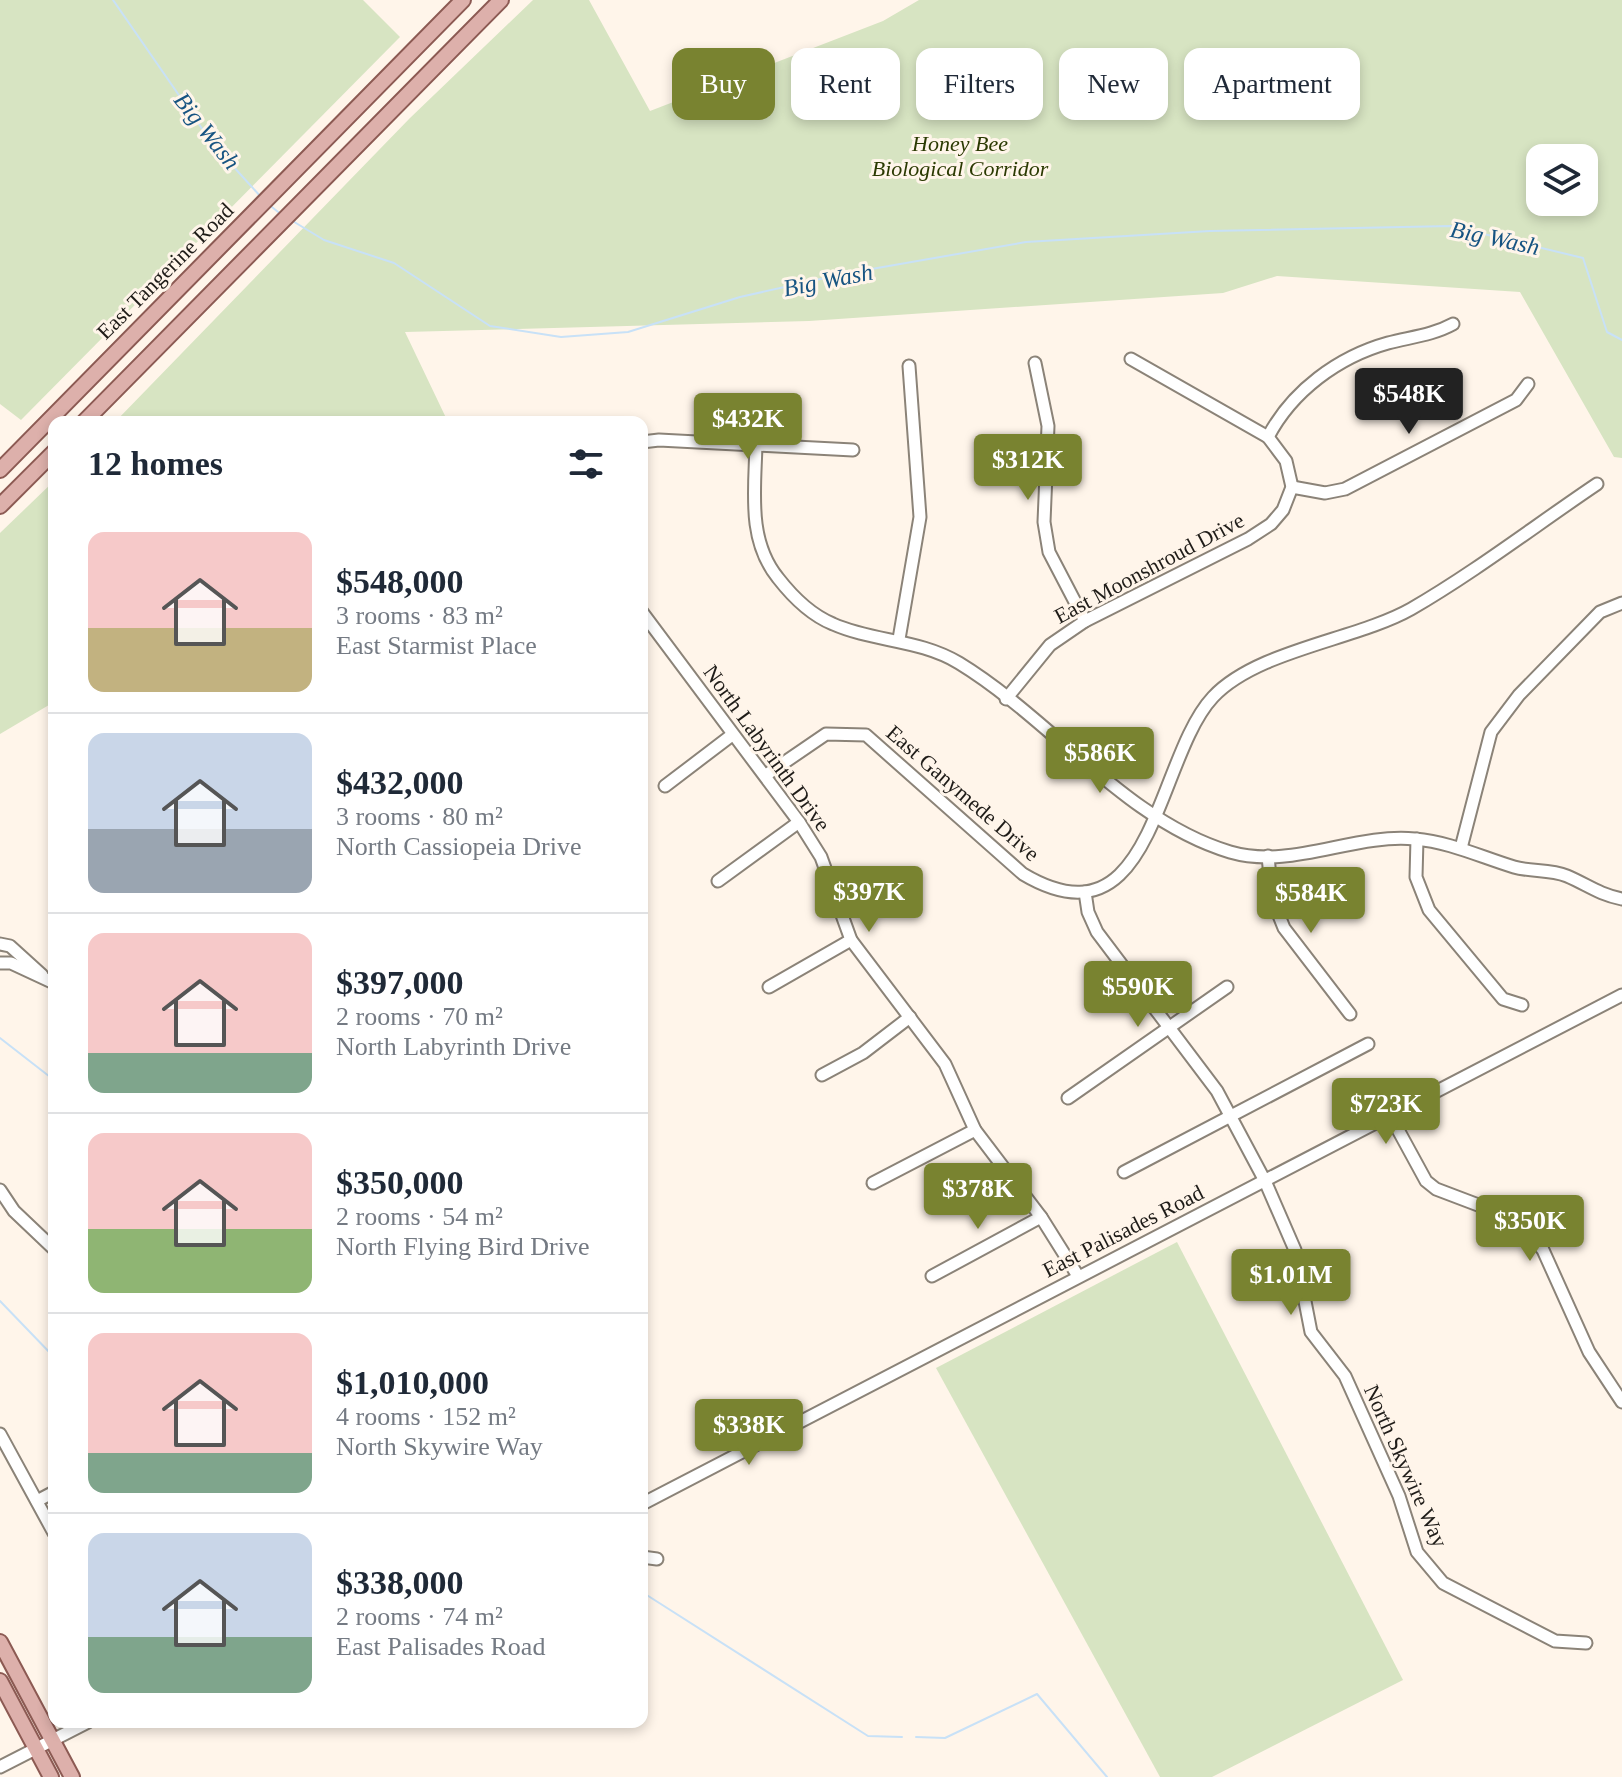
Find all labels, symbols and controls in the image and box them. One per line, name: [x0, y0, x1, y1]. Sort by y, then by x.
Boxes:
chip: Buy: [672, 48, 775, 120]
chip: Rent: [791, 48, 900, 120]
chip: Filters: [916, 48, 1043, 120]
chip: New: [1059, 48, 1168, 120]
chip: Apartment: [1184, 48, 1360, 120]
water label: Big Wash: [169, 87, 245, 175]
park label: Honey Bee Biological Corridor: [872, 131, 1049, 181]
map controls: [1526, 144, 1598, 216]
button: layers: [1526, 144, 1598, 216]
street label: East Tangerine Road: [92, 198, 238, 344]
water label: Big Wash: [1448, 216, 1542, 260]
water label: Big Wash: [781, 259, 875, 301]
pin: $548K: [1353, 368, 1465, 436]
text: $548K: [1373, 379, 1445, 408]
pin: $432K: [692, 393, 804, 461]
text: $432K: [712, 404, 784, 433]
pin: $312K: [972, 434, 1084, 502]
icon: filters: [564, 442, 608, 486]
text: 12 homes: [88, 445, 223, 482]
text: $312K: [992, 445, 1064, 474]
street label: East Moonshroud Drive: [1050, 507, 1248, 629]
text: $548,000: [336, 563, 464, 600]
icon: home: [152, 564, 248, 660]
text: 3 rooms · 83 m²: [336, 601, 503, 630]
text: East Starmist Place: [336, 631, 537, 660]
street label: North Labyrinth Drive: [698, 660, 836, 836]
street label: East Ganymede Drive: [881, 720, 1045, 866]
pin: $586K: [1044, 727, 1156, 795]
text: $586K: [1064, 738, 1136, 767]
text: $432,000: [336, 764, 464, 801]
icon: home: [152, 765, 248, 861]
text: 3 rooms · 80 m²: [336, 802, 503, 831]
text: North Cassiopeia Drive: [336, 832, 582, 861]
pin: $397K: [813, 866, 925, 934]
pin: $584K: [1255, 867, 1367, 935]
text: $397K: [833, 877, 905, 906]
text: $584K: [1275, 878, 1347, 907]
pin: $590K: [1082, 961, 1194, 1029]
text: $397,000: [336, 964, 464, 1001]
icon: home: [152, 965, 248, 1061]
text: $590K: [1102, 972, 1174, 1001]
text: 2 rooms · 70 m²: [336, 1002, 503, 1031]
text: North Labyrinth Drive: [336, 1032, 571, 1061]
pin: $723K: [1330, 1078, 1442, 1146]
text: $723K: [1350, 1089, 1422, 1118]
pin: $378K: [922, 1163, 1034, 1231]
text: $350,000: [336, 1164, 464, 1201]
icon: home: [152, 1165, 248, 1261]
text: $378K: [942, 1174, 1014, 1203]
street label: East Palisades Road: [1038, 1180, 1208, 1282]
pin: $350K: [1474, 1195, 1586, 1263]
text: 2 rooms · 54 m²: [336, 1202, 503, 1231]
text: $350K: [1494, 1206, 1566, 1235]
text: North Flying Bird Drive: [336, 1232, 590, 1261]
pin: $1.01M: [1226, 1249, 1356, 1317]
text: $1.01M: [1249, 1260, 1333, 1289]
text: $1,010,000: [336, 1364, 489, 1401]
icon: home: [152, 1365, 248, 1461]
street label: North Skywire Way: [1359, 1381, 1453, 1551]
pin: $338K: [693, 1399, 805, 1467]
text: 4 rooms · 152 m²: [336, 1402, 516, 1431]
text: $338K: [713, 1410, 785, 1439]
text: North Skywire Way: [336, 1432, 543, 1461]
text: $338,000: [336, 1564, 464, 1601]
icon: home: [152, 1565, 248, 1661]
text: 2 rooms · 74 m²: [336, 1602, 503, 1631]
text: East Palisades Road: [336, 1632, 545, 1661]

